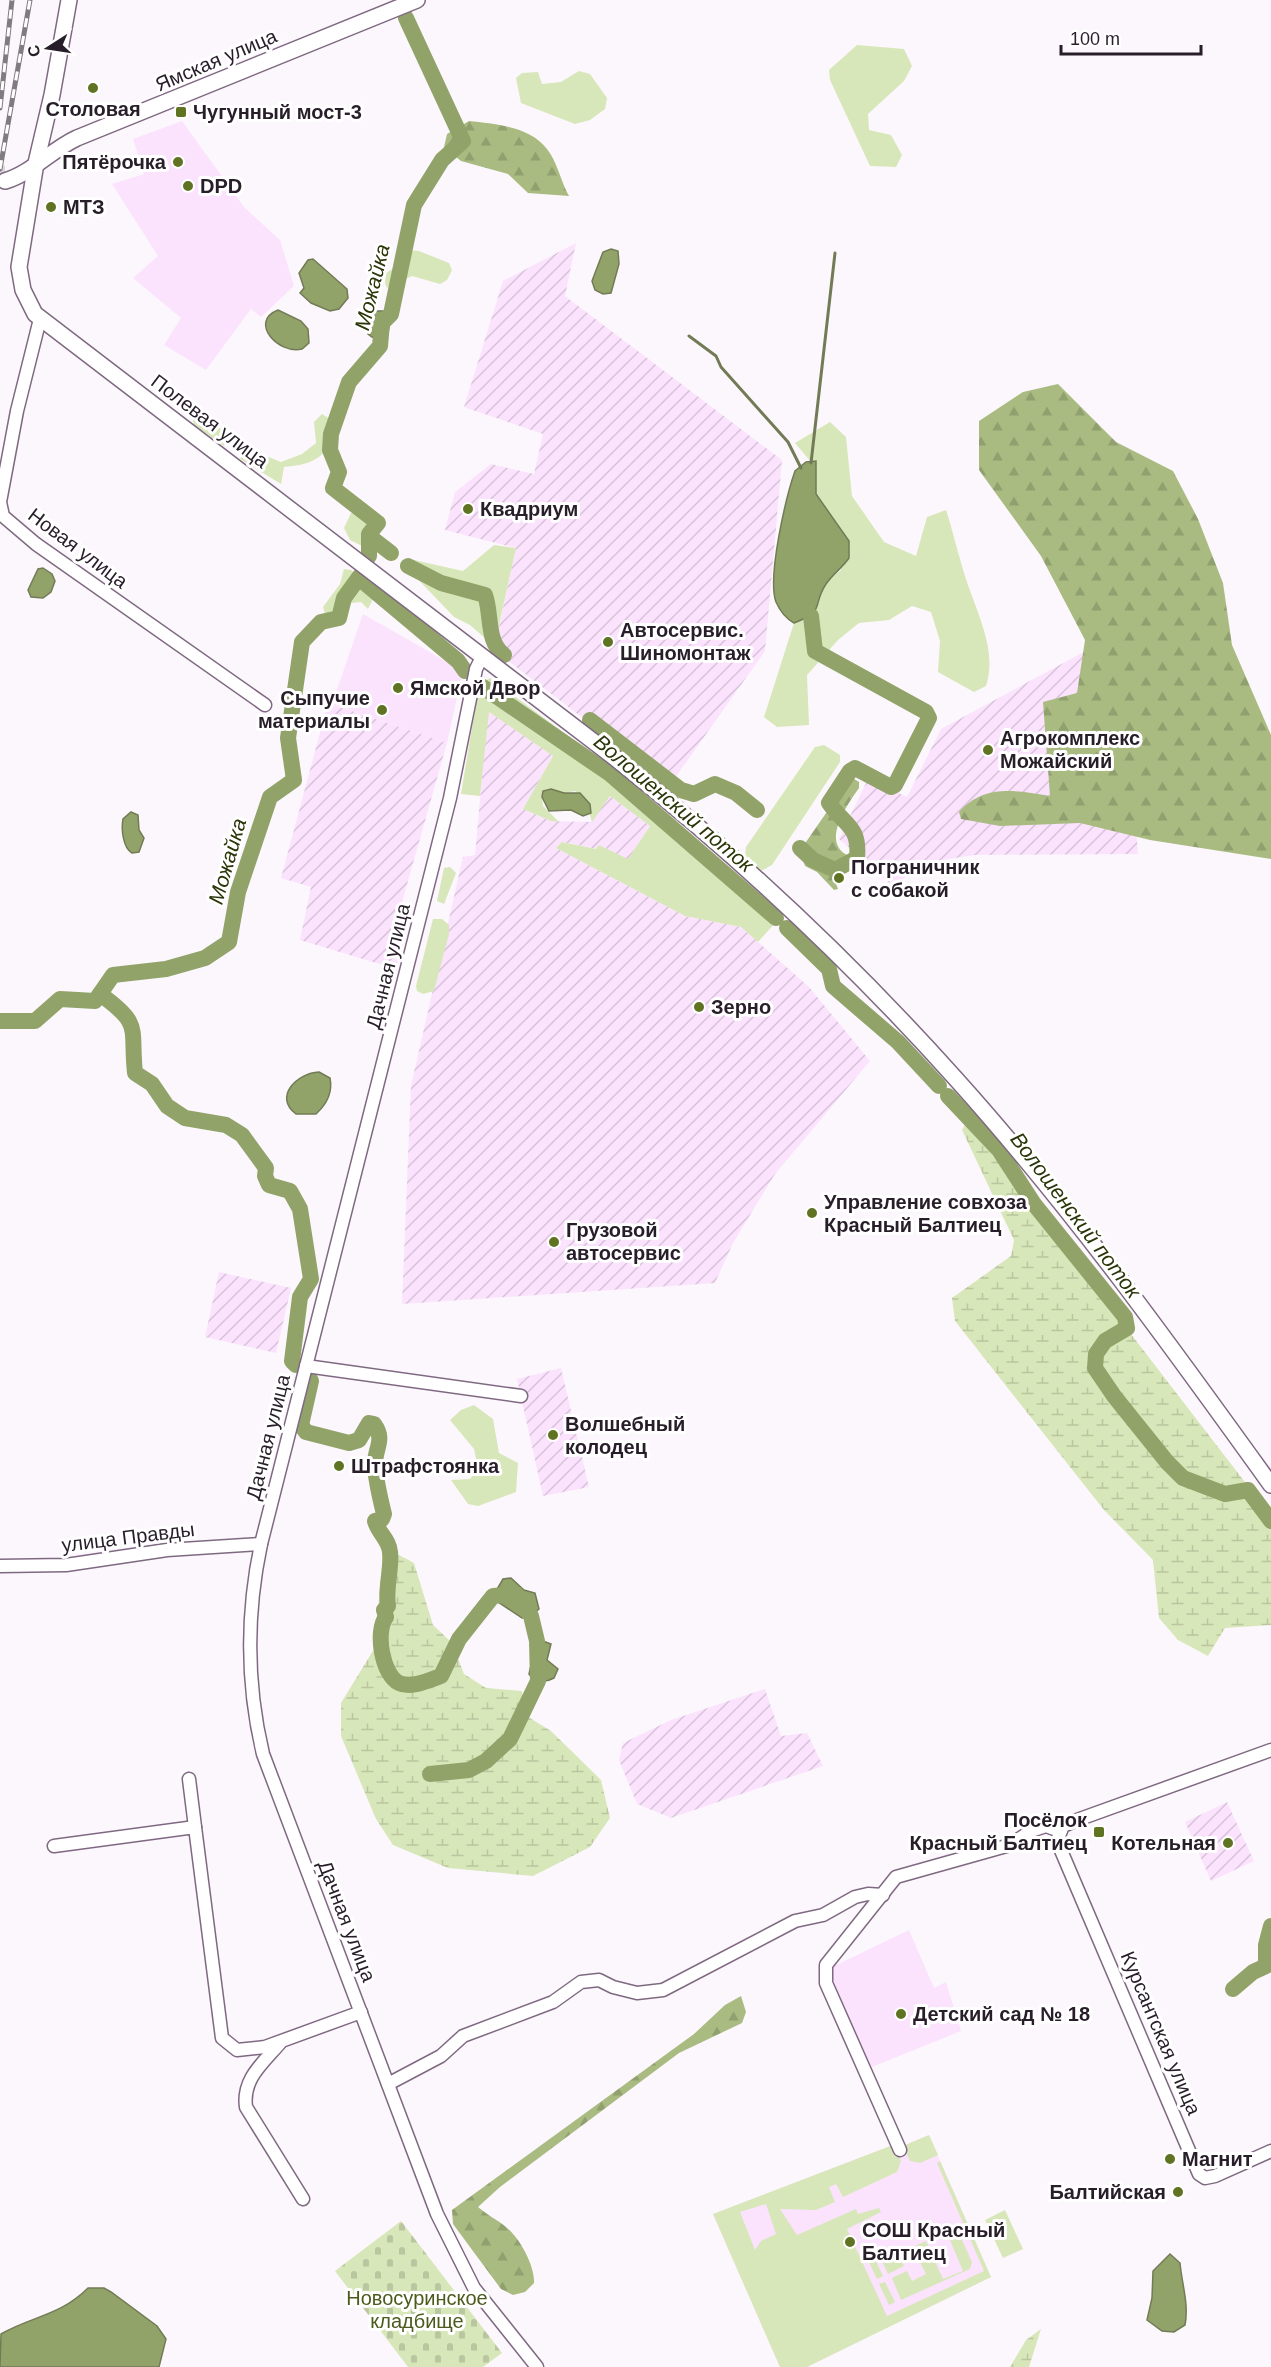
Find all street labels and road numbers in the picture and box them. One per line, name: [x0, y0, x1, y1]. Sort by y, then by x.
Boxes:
street label: Ямская улица: [152, 24, 281, 95]
street label: Полевая улица: [147, 370, 274, 473]
street label: Новая улица: [24, 504, 133, 593]
street label: Дачная улица: [362, 900, 414, 1031]
street label: Дачная улица: [242, 1371, 294, 1502]
street label: улица Правды: [60, 1518, 196, 1556]
street label: Дачная улица: [314, 1857, 381, 1986]
street label: Курсантская улица: [1117, 1948, 1206, 2119]

